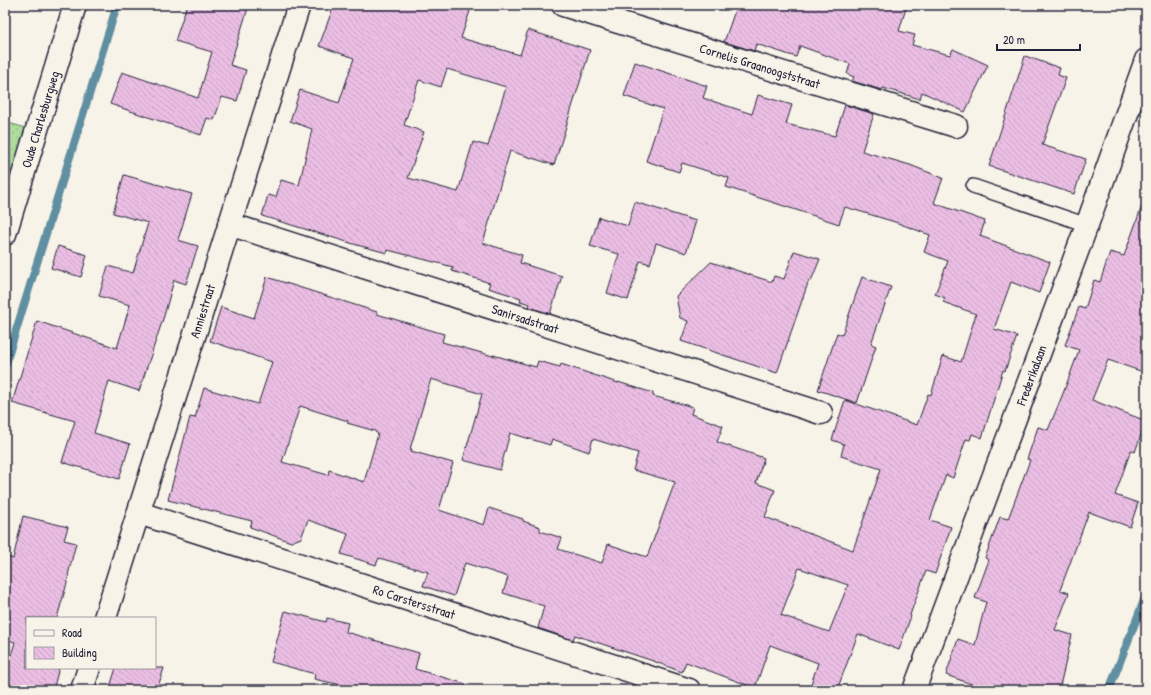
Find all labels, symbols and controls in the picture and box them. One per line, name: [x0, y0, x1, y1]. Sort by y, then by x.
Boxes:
scale bar: [997, 26, 1080, 52]
text: 20 m: [1003, 31, 1025, 48]
street label: Cornelis Graanoogststraat: [697, 39, 823, 93]
street label: Oude Charlesburgweg: [17, 68, 63, 170]
street label: Anniestraat: [185, 281, 219, 340]
street label: Sanirsadstraat: [490, 299, 562, 338]
street label: Frederikalaan: [1011, 342, 1051, 409]
street label: Ro Carstersstraat: [371, 580, 458, 623]
legend: [26, 617, 156, 669]
text: Road: [62, 624, 82, 641]
text: Building: [62, 644, 97, 661]

